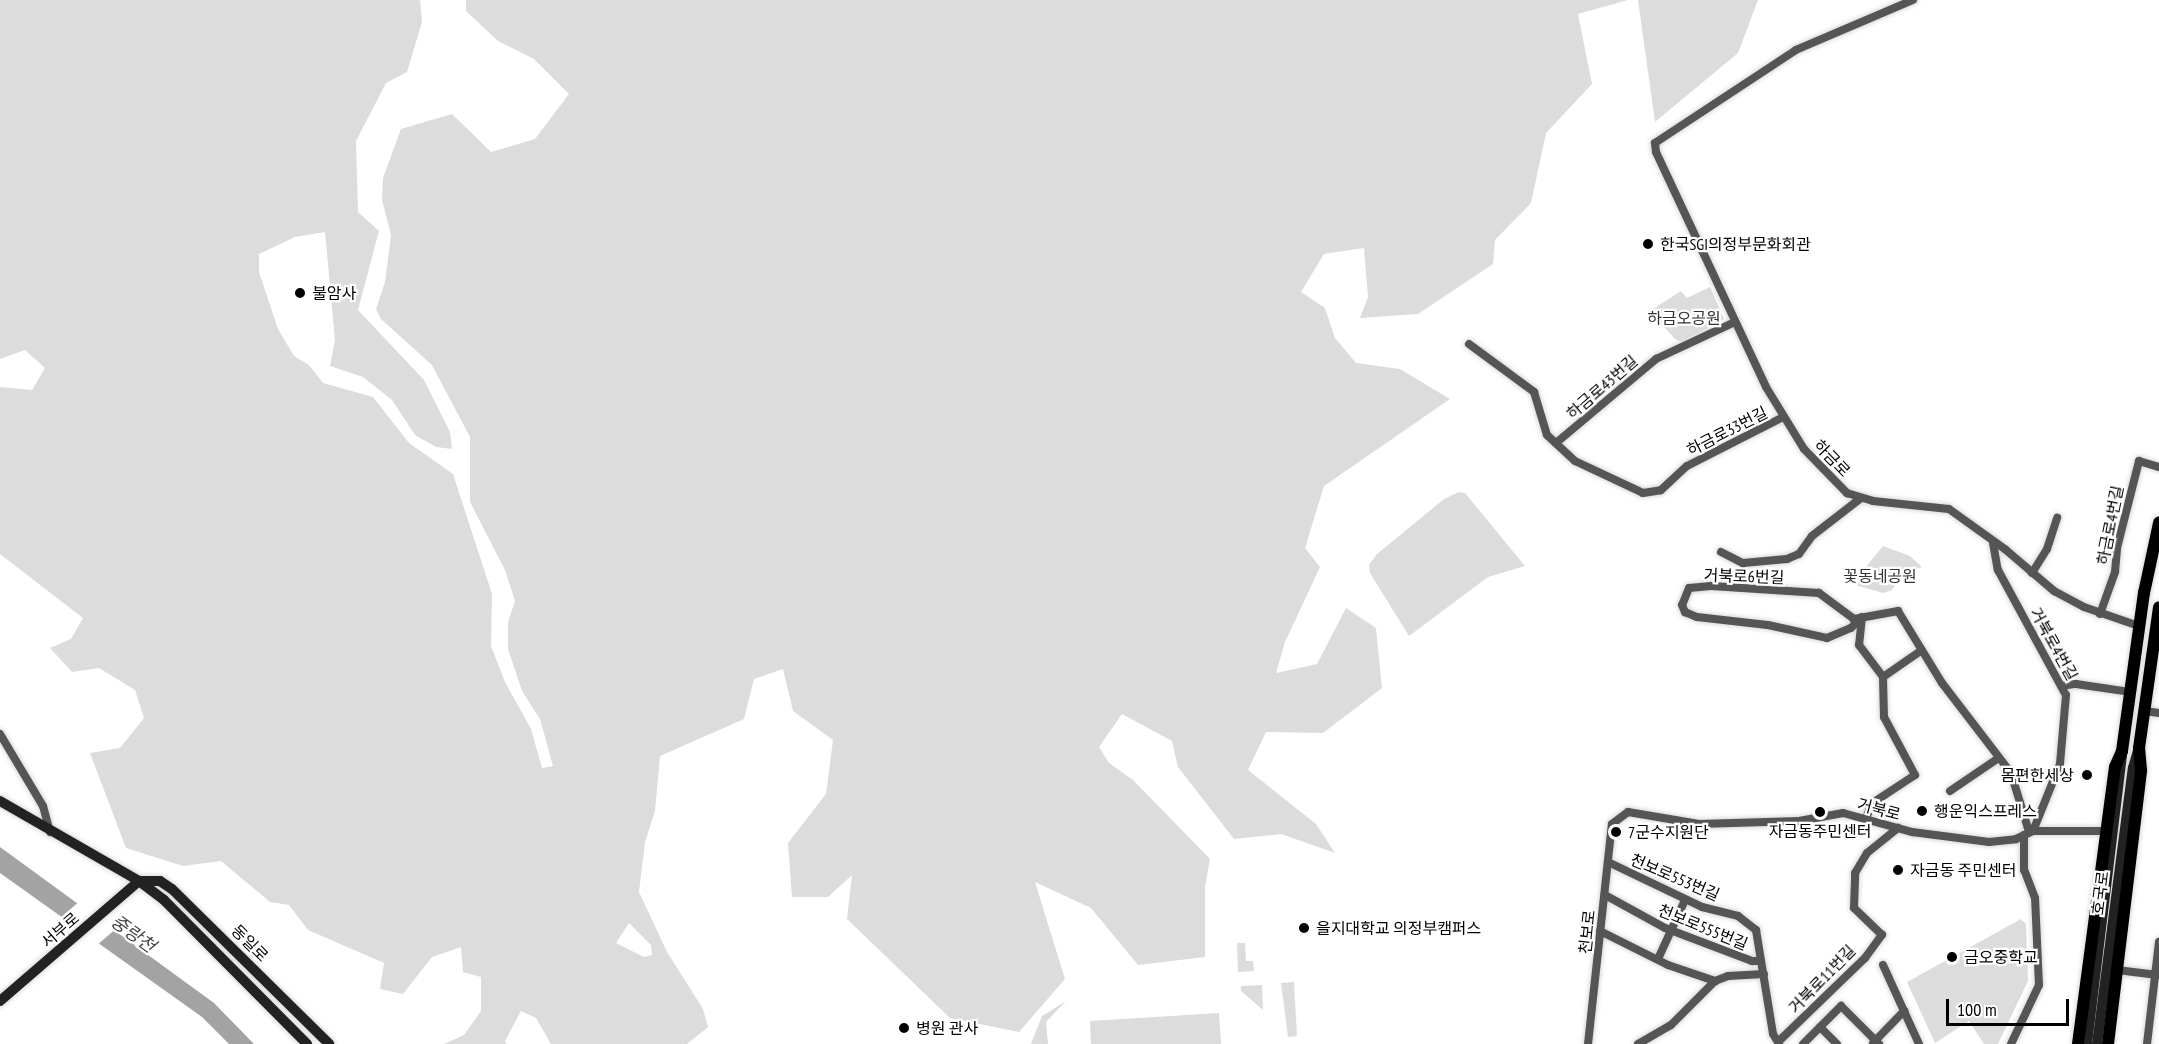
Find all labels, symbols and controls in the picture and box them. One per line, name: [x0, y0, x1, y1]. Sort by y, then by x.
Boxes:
place label: 한국SGI의정부문화회관: [1660, 234, 1811, 254]
marker: 한국SGI의정부문화회관: [1641, 237, 1655, 251]
place label: 불암사: [312, 283, 356, 303]
marker: 불암사: [293, 286, 307, 300]
park label: 하금오공원: [1647, 308, 1721, 328]
street label: 하금로43번길: [1562, 351, 1642, 423]
street label: 하금로33번길: [1683, 402, 1771, 460]
street label: 하금로: [1810, 435, 1854, 481]
street label: 하금로4번길: [2093, 484, 2127, 566]
street label: 거북로6번길: [1703, 565, 1785, 587]
park label: 꽃동네공원: [1843, 566, 1917, 586]
street label: 거북로4번길: [2026, 604, 2082, 684]
place label: 몸편한세상: [2000, 765, 2074, 785]
marker: 몸편한세상: [2078, 766, 2096, 784]
street label: 거북로: [1855, 794, 1903, 824]
place label: 행운익스프레스: [1934, 801, 2037, 821]
marker: 행운익스프레스: [1915, 804, 1929, 818]
marker: 자금동주민센터: [1813, 805, 1827, 819]
place label: 자금동주민센터: [1768, 821, 1872, 841]
place label: 7군수지원단: [1628, 822, 1709, 842]
marker: 7군수지원단: [1609, 825, 1623, 839]
street label: 천보로553번길: [1627, 850, 1723, 904]
place label: 자금동 주민센터: [1910, 860, 2016, 880]
marker: 자금동 주민센터: [1891, 863, 1905, 877]
street label: 호국로: [2088, 870, 2112, 916]
street label: 천보로555번길: [1655, 900, 1751, 954]
street label: 서부로: [37, 908, 83, 952]
street label: 천보로: [1575, 909, 1599, 955]
water label: 중랑천: [107, 911, 159, 957]
place label: 을지대학교 의정부캠퍼스: [1316, 918, 1481, 938]
street label: 동일로: [228, 921, 272, 965]
marker: 을지대학교 의정부캠퍼스: [1297, 921, 1311, 935]
street label: 거북로11번길: [1785, 941, 1859, 1017]
place label: 금오중학교: [1964, 947, 2038, 967]
marker: 금오중학교: [1945, 950, 1959, 964]
scale bar: [1949, 987, 2072, 1025]
text: 100 m: [1957, 998, 1997, 1021]
place label: 병원 관사: [916, 1018, 978, 1038]
marker: 병원 관사: [897, 1021, 911, 1035]

